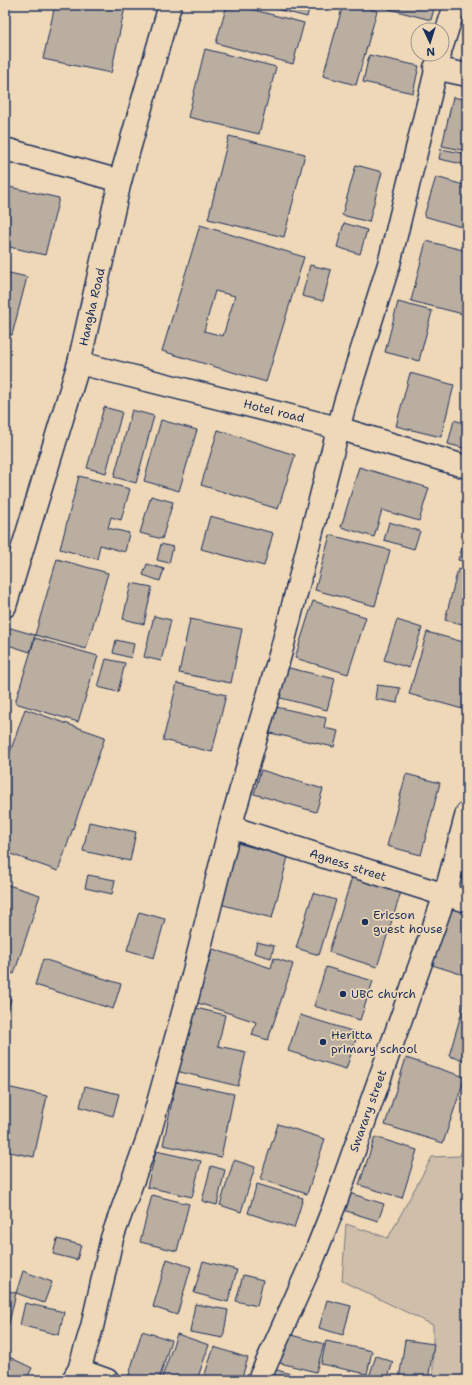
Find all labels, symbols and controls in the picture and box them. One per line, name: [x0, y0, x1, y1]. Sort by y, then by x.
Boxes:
north arrow: [410, 22, 450, 62]
text: N: [426, 44, 436, 59]
street label: Hangha Road: [75, 266, 109, 348]
street label: Hotel road: [242, 396, 307, 426]
street label: Agness street: [307, 845, 389, 885]
place label: Ericson guest house: [373, 907, 443, 937]
marker: Ericson guest house: [360, 917, 370, 927]
place label: UBC church: [351, 986, 416, 1002]
marker: UBC church: [338, 989, 348, 999]
place label: Heritta primary school: [331, 1027, 417, 1057]
marker: Heritta primary school: [318, 1037, 328, 1047]
street label: Swarary street: [346, 1068, 390, 1154]

